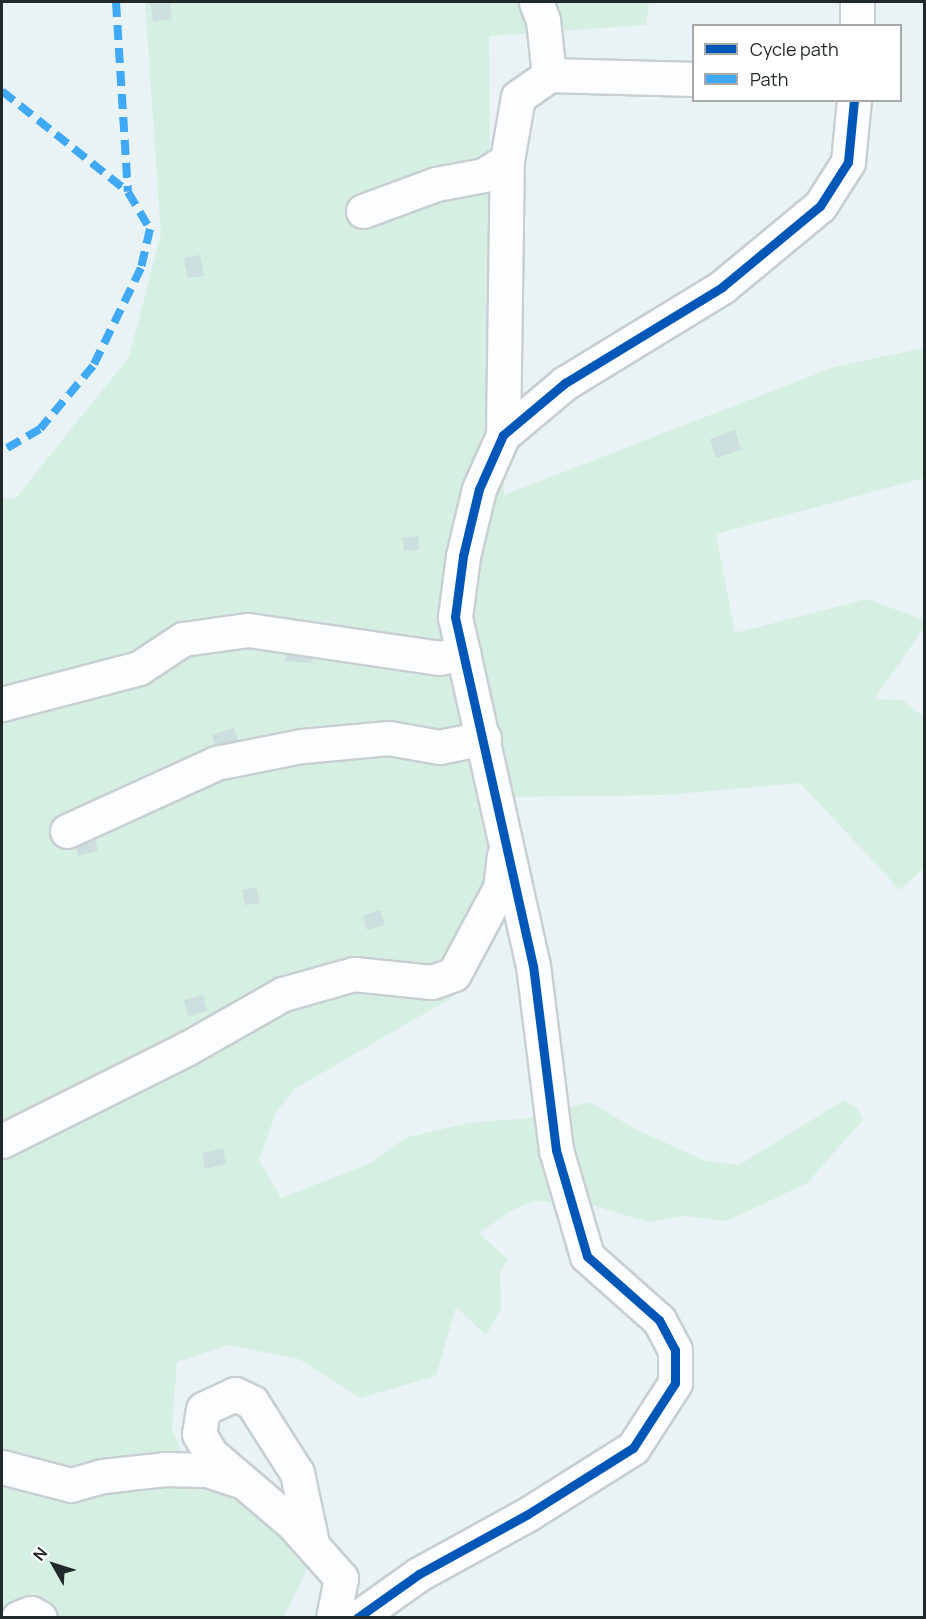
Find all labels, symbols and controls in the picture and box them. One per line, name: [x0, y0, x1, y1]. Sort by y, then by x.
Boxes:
legend: [692, 24, 902, 102]
text: Cycle path: [750, 37, 839, 61]
text: Path: [750, 67, 788, 91]
north arrow: [24, 1535, 84, 1595]
text: N: [28, 1542, 52, 1565]

